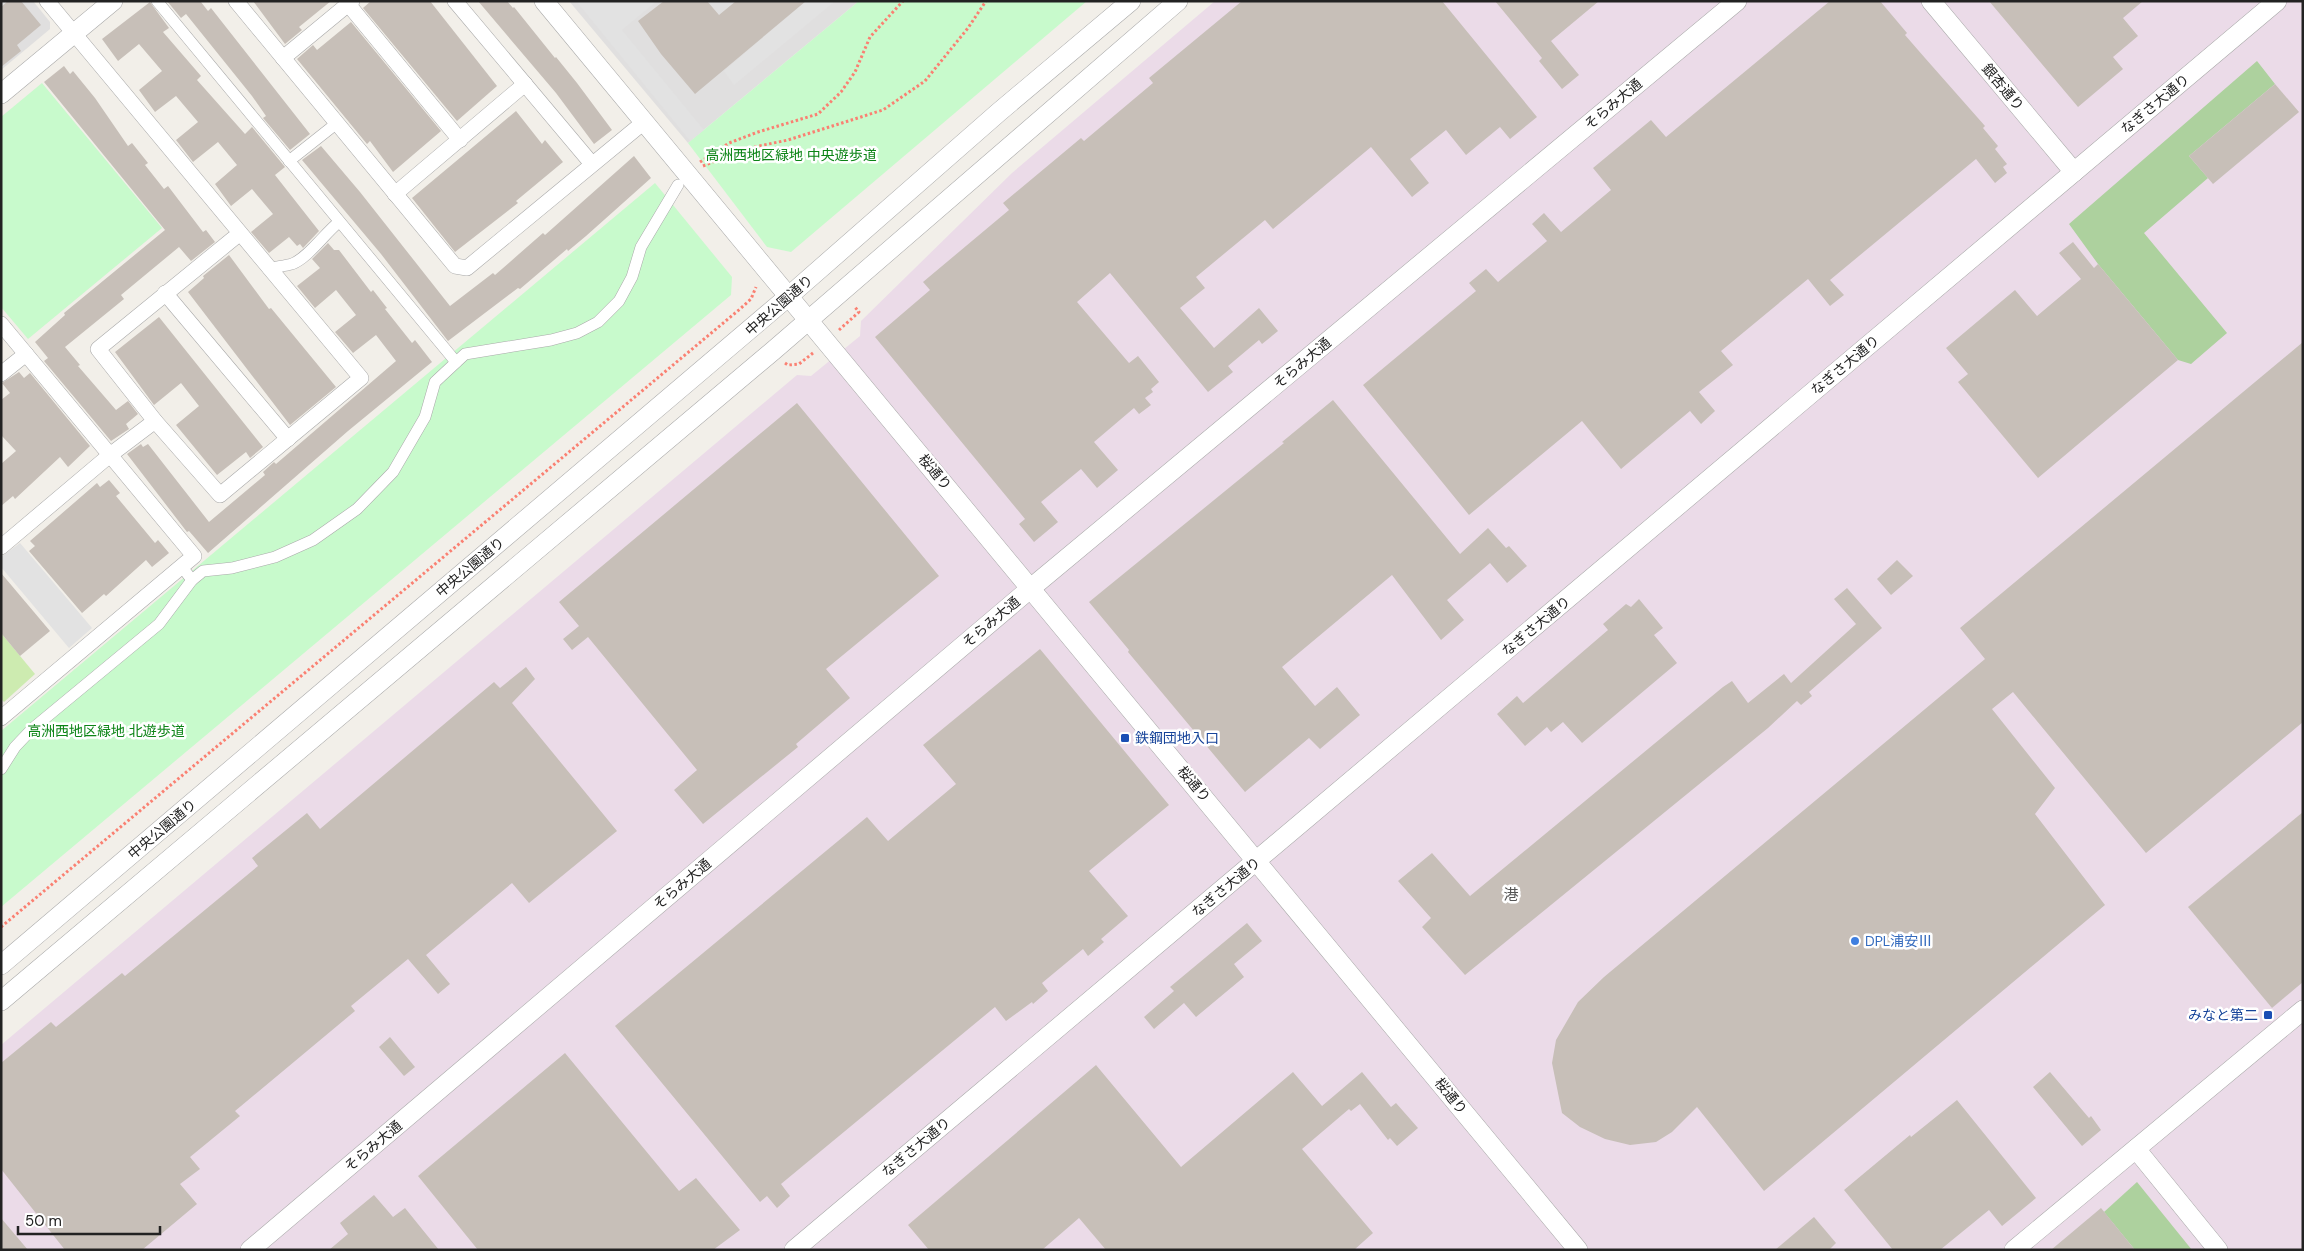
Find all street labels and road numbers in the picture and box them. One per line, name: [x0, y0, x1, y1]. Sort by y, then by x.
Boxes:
street label: 銀杏通り: [1978, 60, 2028, 114]
street label: なぎさ大通り: [2117, 70, 2193, 138]
street label: そらみ大通: [1580, 75, 1646, 133]
street label: 中央公園通り: [741, 271, 817, 339]
street label: なぎさ大通り: [1807, 331, 1883, 399]
street label: そらみ大通: [1269, 334, 1335, 392]
street label: 桜通り: [915, 450, 955, 494]
street label: 中央公園通り: [432, 533, 508, 601]
street label: なぎさ大通り: [1498, 592, 1574, 660]
street label: そらみ大通: [958, 593, 1024, 651]
street label: 桜通り: [1174, 762, 1214, 806]
street label: 中央公園通り: [124, 795, 200, 863]
street label: なぎさ大通り: [1188, 853, 1264, 921]
street label: そらみ大通: [649, 855, 715, 913]
street label: 桜通り: [1431, 1074, 1471, 1118]
street label: なぎさ大通り: [878, 1113, 954, 1181]
street label: そらみ大通: [340, 1117, 406, 1175]

